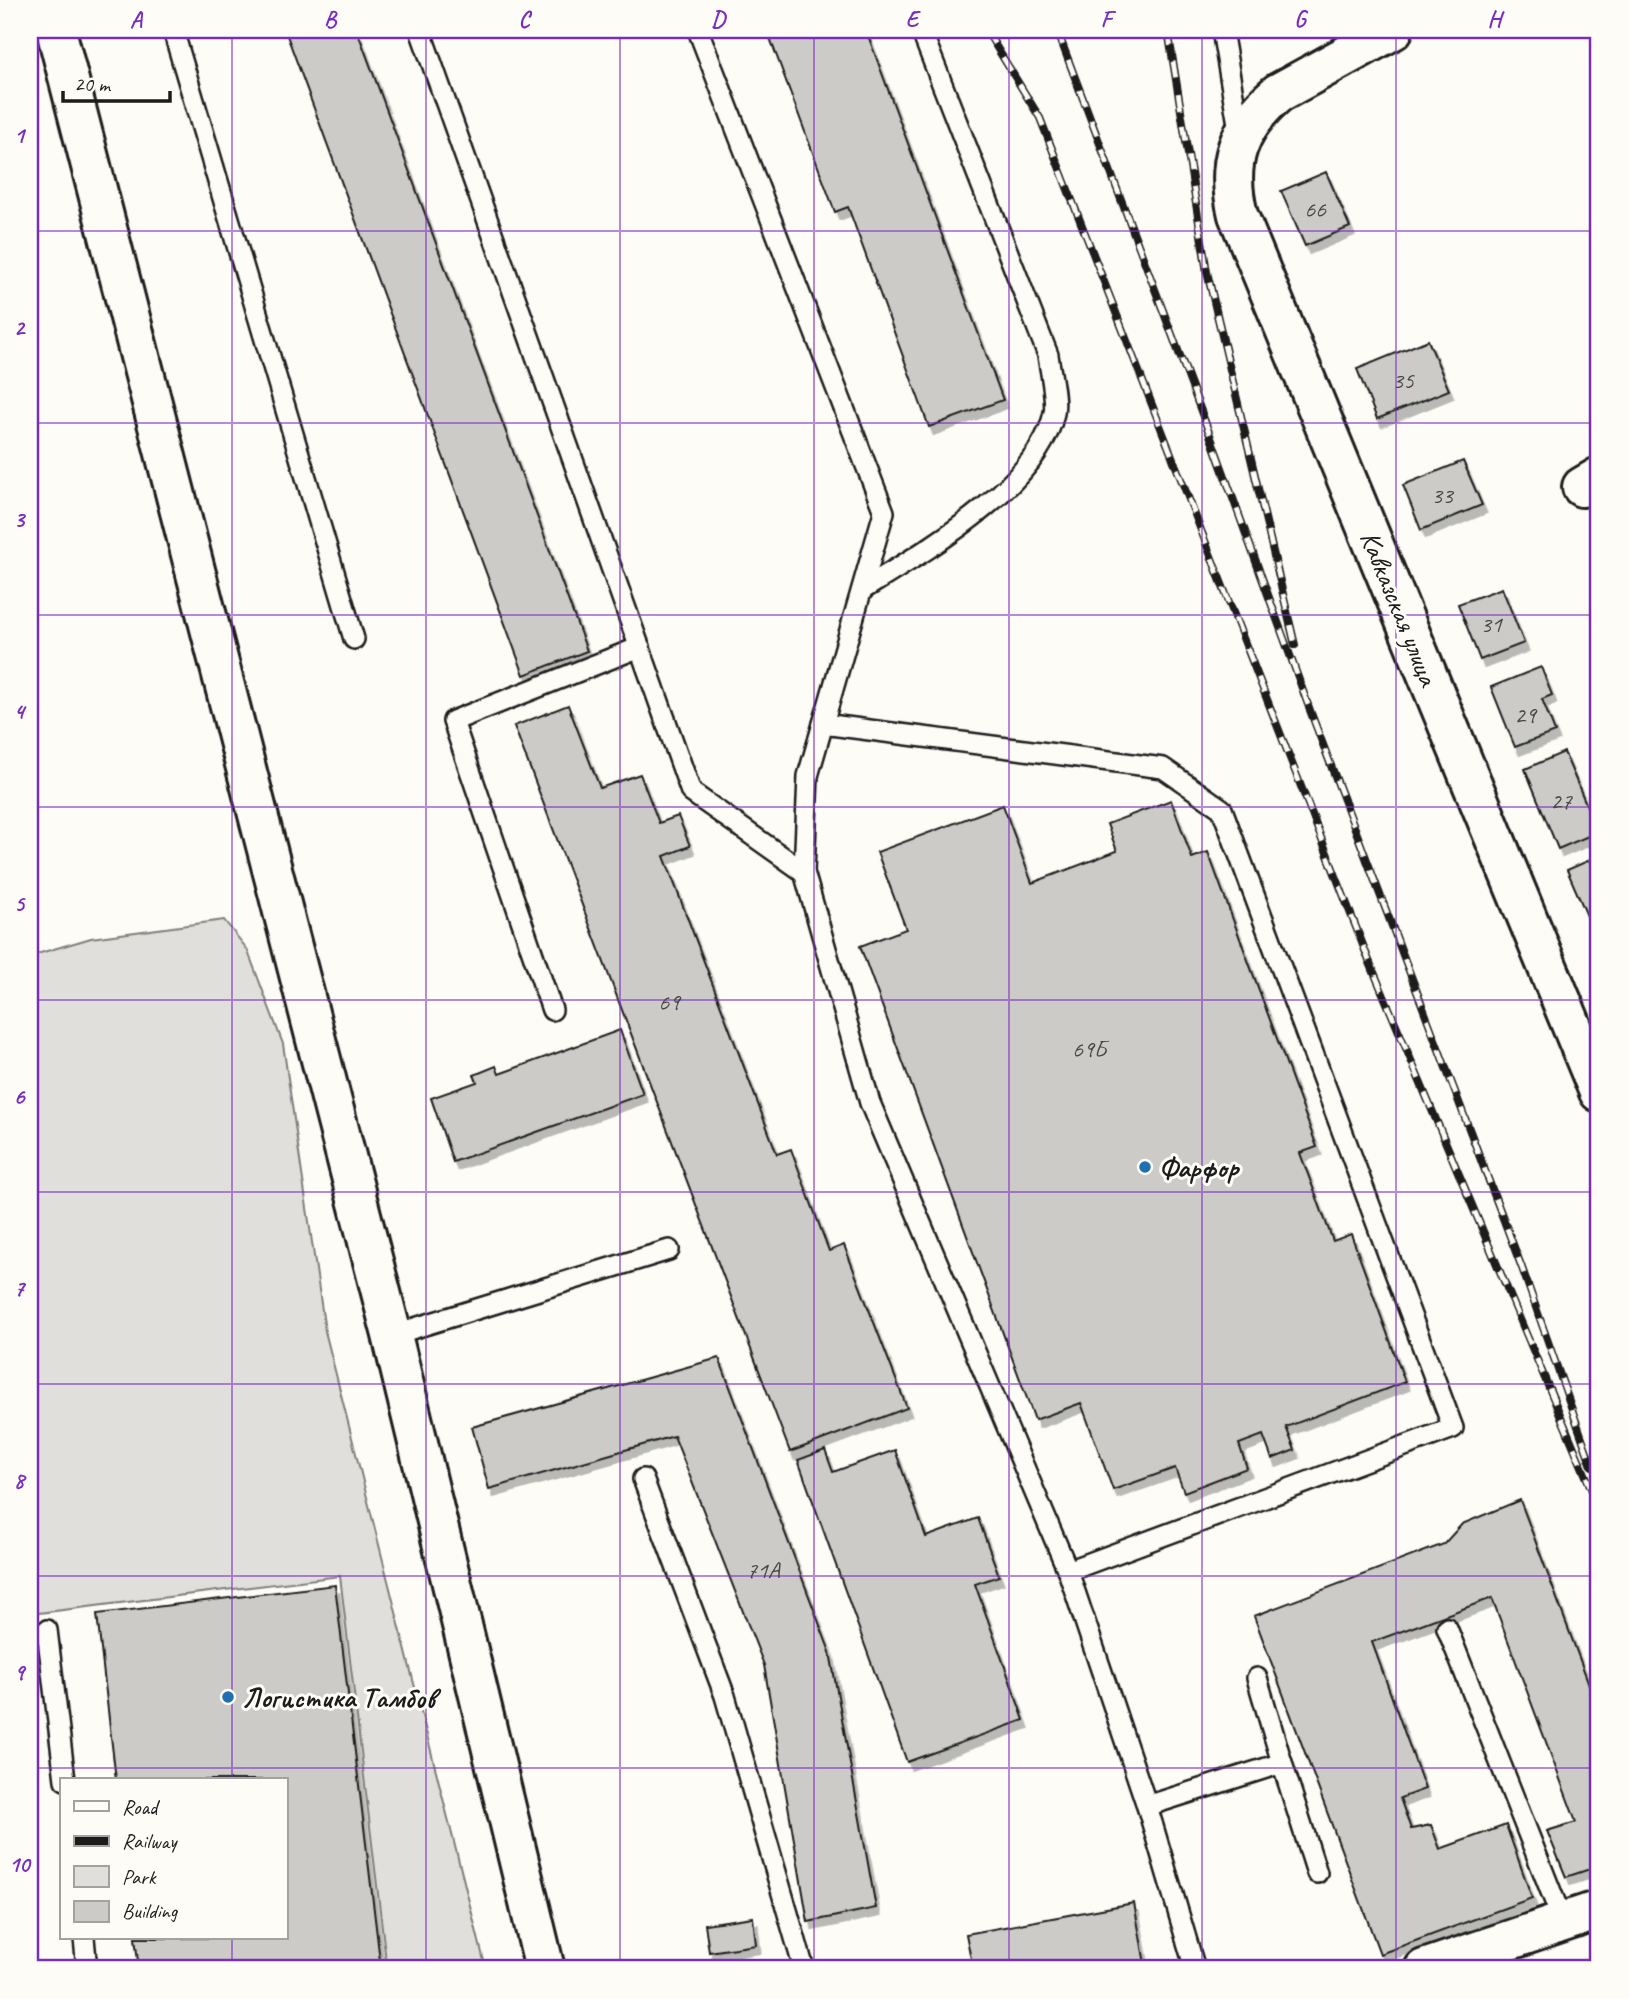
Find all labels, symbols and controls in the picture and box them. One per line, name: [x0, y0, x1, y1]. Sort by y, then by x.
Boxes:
text: A: [130, 5, 144, 34]
text: B: [324, 5, 338, 34]
text: C: [519, 5, 533, 34]
text: D: [711, 5, 727, 34]
text: E: [906, 5, 922, 34]
text: F: [1101, 5, 1117, 34]
text: G: [1294, 5, 1309, 34]
text: H: [1487, 5, 1505, 34]
scale bar: [63, 60, 170, 104]
text: 20 m: [74, 71, 112, 97]
text: 1: [14, 121, 27, 150]
house number: 66: [1304, 194, 1327, 224]
text: 2: [14, 313, 27, 342]
house number: 35: [1392, 365, 1415, 395]
house number: 33: [1431, 480, 1455, 510]
text: 3: [14, 505, 27, 534]
street label: Кавказская улица: [1353, 526, 1447, 692]
house number: 31: [1480, 609, 1503, 639]
text: 4: [14, 697, 27, 726]
house number: 29: [1514, 700, 1538, 730]
house number: 27: [1550, 786, 1573, 816]
text: 5: [14, 889, 26, 918]
house number: 69: [658, 987, 682, 1017]
house number: 69Б: [1072, 1034, 1110, 1064]
text: 6: [14, 1082, 27, 1111]
place label: Фарфор: [1159, 1150, 1241, 1185]
marker: Фарфор: [1137, 1159, 1153, 1175]
text: 7: [14, 1274, 27, 1303]
text: 8: [14, 1466, 27, 1495]
house number: 71А: [746, 1555, 781, 1585]
text: 9: [14, 1658, 27, 1687]
place label: Логистика Тамбов: [242, 1680, 441, 1715]
marker: Логистика Тамбов: [220, 1689, 236, 1705]
legend: [60, 1778, 287, 1940]
text: Road: [122, 1794, 161, 1820]
text: Railway: [122, 1828, 178, 1854]
text: 10: [9, 1850, 32, 1879]
text: Park: [122, 1864, 157, 1890]
text: Building: [122, 1898, 179, 1924]

